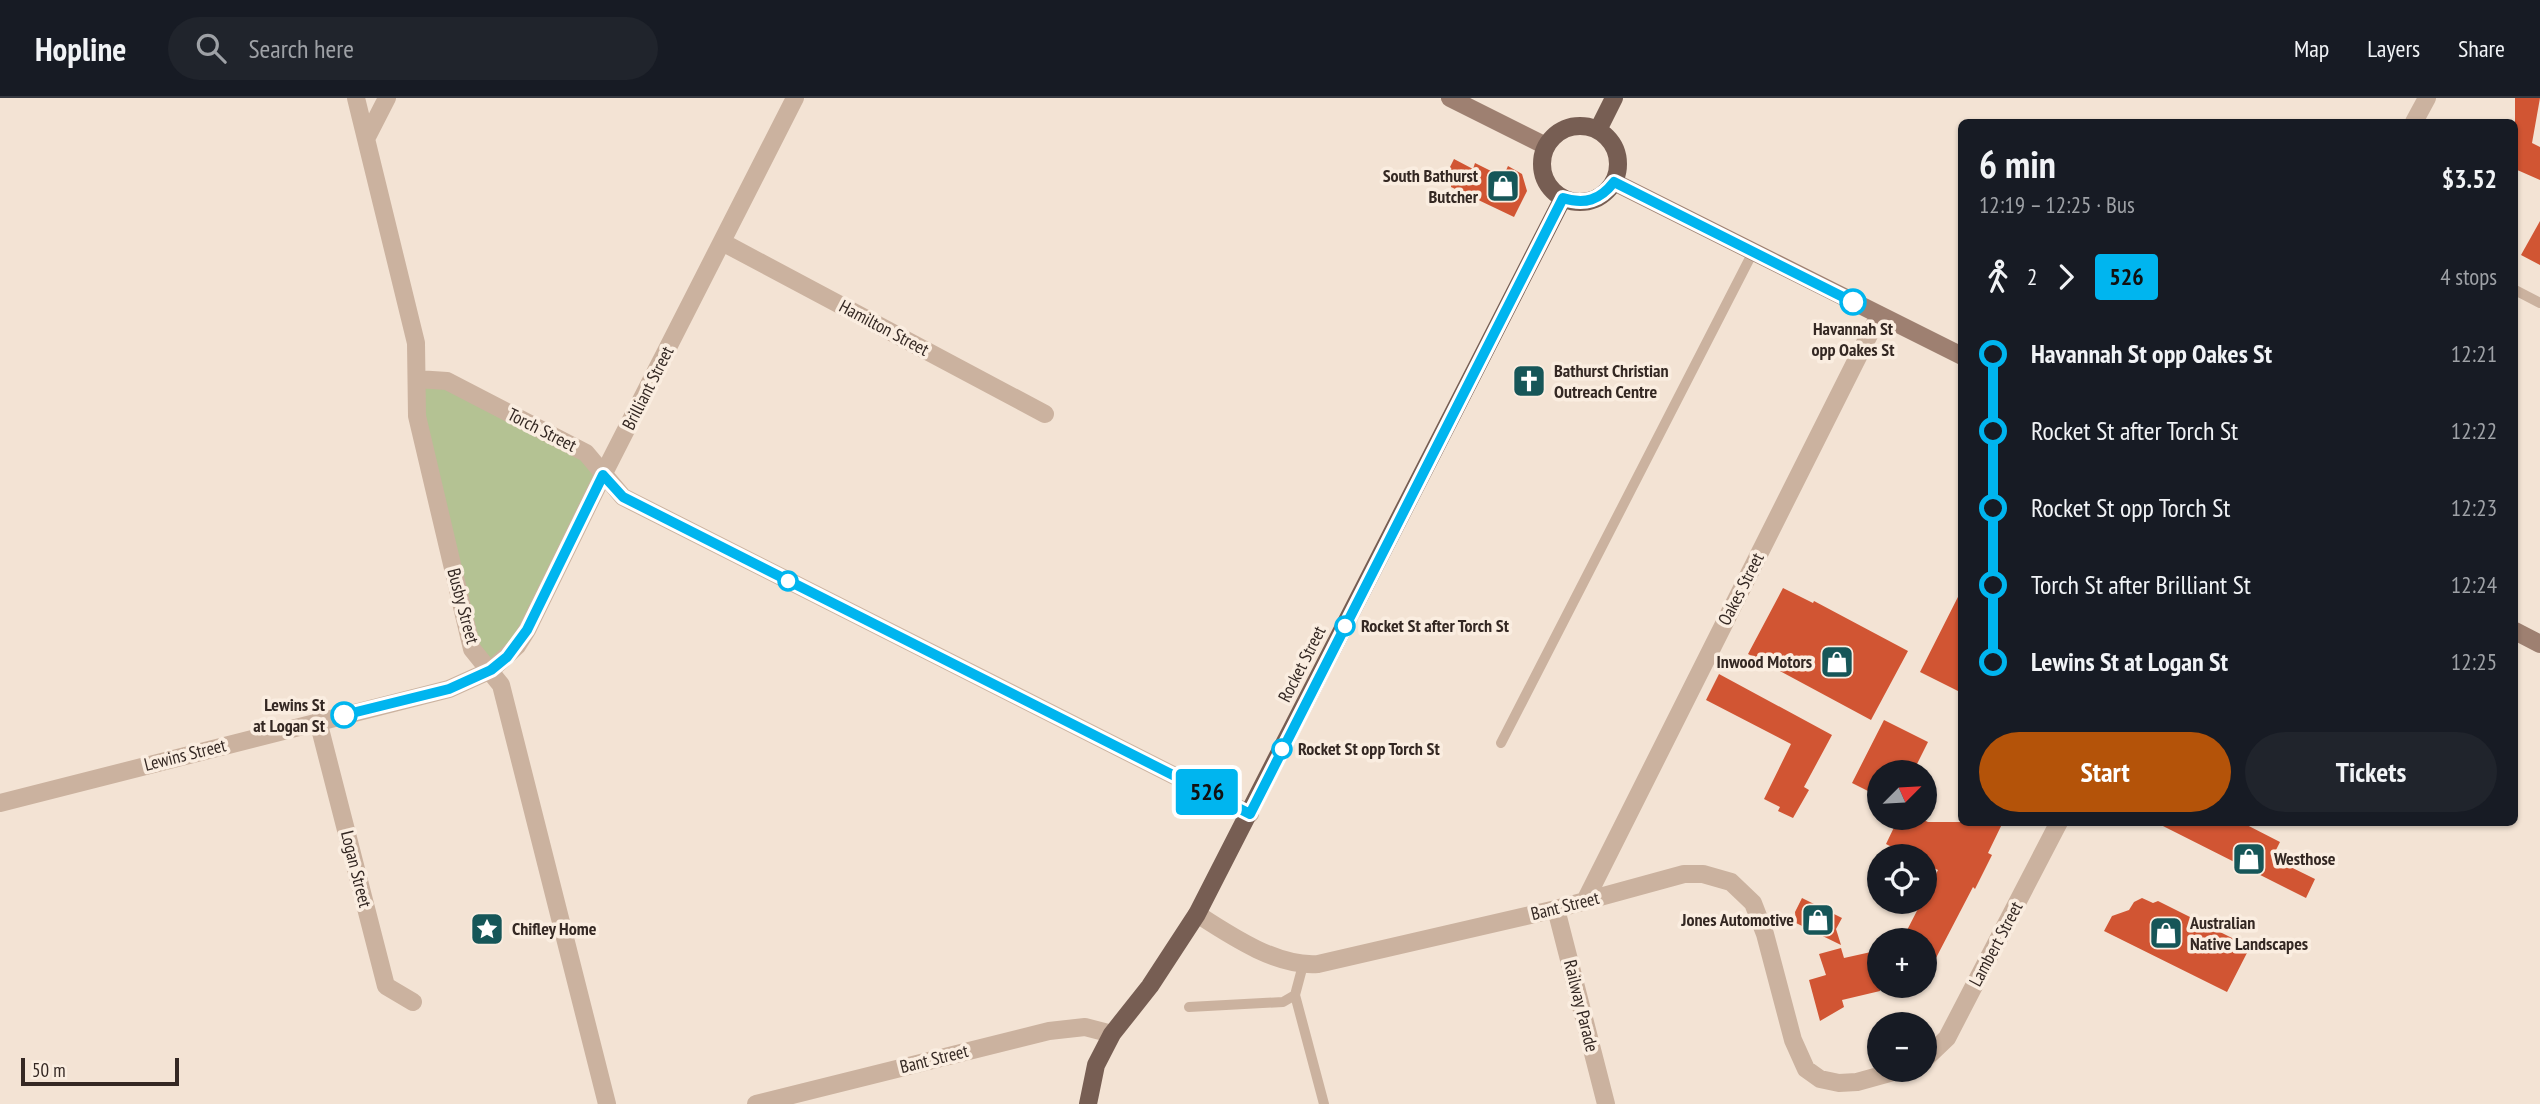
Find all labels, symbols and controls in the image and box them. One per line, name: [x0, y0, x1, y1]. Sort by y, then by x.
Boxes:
search box: [168, 17, 658, 80]
text: Hopline: [35, 27, 126, 70]
icon: search: [192, 29, 230, 67]
text: Search here: [248, 32, 354, 65]
text: Map: [2294, 33, 2329, 64]
text: Layers: [2367, 33, 2420, 64]
text: Share: [2458, 33, 2505, 64]
text: 6 min: [1979, 139, 2056, 188]
text: $3.52: [2442, 162, 2497, 195]
place label: South Bathurst Butcher: [1383, 164, 1479, 208]
shop icon: South Bathurst Butcher: [1484, 167, 1522, 205]
text: 12:19 – 12:25 · Bus: [1979, 190, 2135, 219]
icon: walk: [1979, 258, 2017, 296]
icon: forward: [2047, 258, 2085, 296]
text: 526: [2109, 261, 2144, 292]
text: 2: [2027, 262, 2037, 291]
text: 4 stops: [2440, 262, 2497, 291]
marker: Havannah St opp Oakes St: [1840, 289, 1866, 315]
street label: Hamilton Street: [835, 294, 933, 361]
place label: Havannah St opp Oakes St: [1811, 317, 1895, 361]
text: Havannah St opp Oakes St: [2031, 337, 2272, 370]
text: 12:21: [2451, 339, 2497, 368]
street label: Brilliant Street: [617, 342, 678, 433]
place label: Bathurst Christian Outreach Centre: [1554, 359, 1669, 403]
church icon: Bathurst Christian Outreach Centre: [1510, 362, 1548, 400]
street label: Torch Street: [504, 402, 581, 457]
text: Rocket St after Torch St: [2031, 414, 2238, 447]
text: 12:22: [2451, 416, 2497, 445]
text: Rocket St opp Torch St: [2031, 491, 2230, 524]
text: 12:23: [2451, 493, 2497, 522]
street label: Oakes Street: [1712, 549, 1769, 629]
street label: Busby Street: [442, 566, 485, 646]
text: Torch St after Brilliant St: [2031, 568, 2251, 601]
text: 12:24: [2451, 570, 2497, 599]
unlabelled marker: [778, 571, 798, 591]
place label: Rocket St after Torch St: [1361, 614, 1510, 637]
marker: Rocket St after Torch St: [1335, 616, 1355, 636]
street label: Rocket Street: [1273, 622, 1331, 706]
shop icon: Inwood Motors: [1818, 643, 1856, 681]
text: Lewins St at Logan St: [2031, 645, 2228, 678]
text: 12:25: [2451, 647, 2497, 676]
place label: Inwood Motors: [1717, 650, 1812, 673]
place label: Lewins St at Logan St: [253, 693, 326, 737]
marker: Lewins St at Logan St: [331, 702, 357, 728]
button: Start: [1979, 732, 2231, 812]
button: Tickets: [2245, 732, 2497, 812]
street label: Lewins Street: [142, 733, 228, 776]
place label: Rocket St opp Torch St: [1298, 737, 1440, 760]
marker: Rocket St opp Torch St: [1272, 739, 1292, 759]
north arrow: [1867, 760, 1937, 830]
map controls: [1867, 760, 1937, 1082]
line badge: 526: [1167, 769, 1247, 815]
text: 526: [1190, 776, 1224, 807]
street label: Logan Street: [336, 828, 377, 910]
shop icon: Westhose: [2230, 840, 2268, 878]
button: locate: [1867, 844, 1937, 914]
place label: Westhose: [2273, 847, 2336, 870]
street label: Bant Street: [1528, 886, 1601, 925]
street label: Lambert Street: [1964, 897, 2028, 990]
shop icon: Jones Automotive: [1799, 901, 1837, 939]
place label: Jones Automotive: [1680, 908, 1794, 931]
place icon: Chifley Home: [468, 910, 506, 948]
place label: Australian Native Landscapes: [2189, 911, 2308, 955]
shop icon: Australian Native Landscapes: [2147, 914, 2185, 952]
place label: Chifley Home: [512, 917, 597, 940]
button: +: [1867, 928, 1937, 998]
street label: Railway Parade: [1559, 957, 1604, 1054]
button: −: [1867, 1012, 1937, 1082]
street label: Bant Street: [897, 1039, 970, 1078]
scale bar: [21, 1055, 178, 1087]
text: 50 m: [32, 1058, 66, 1082]

